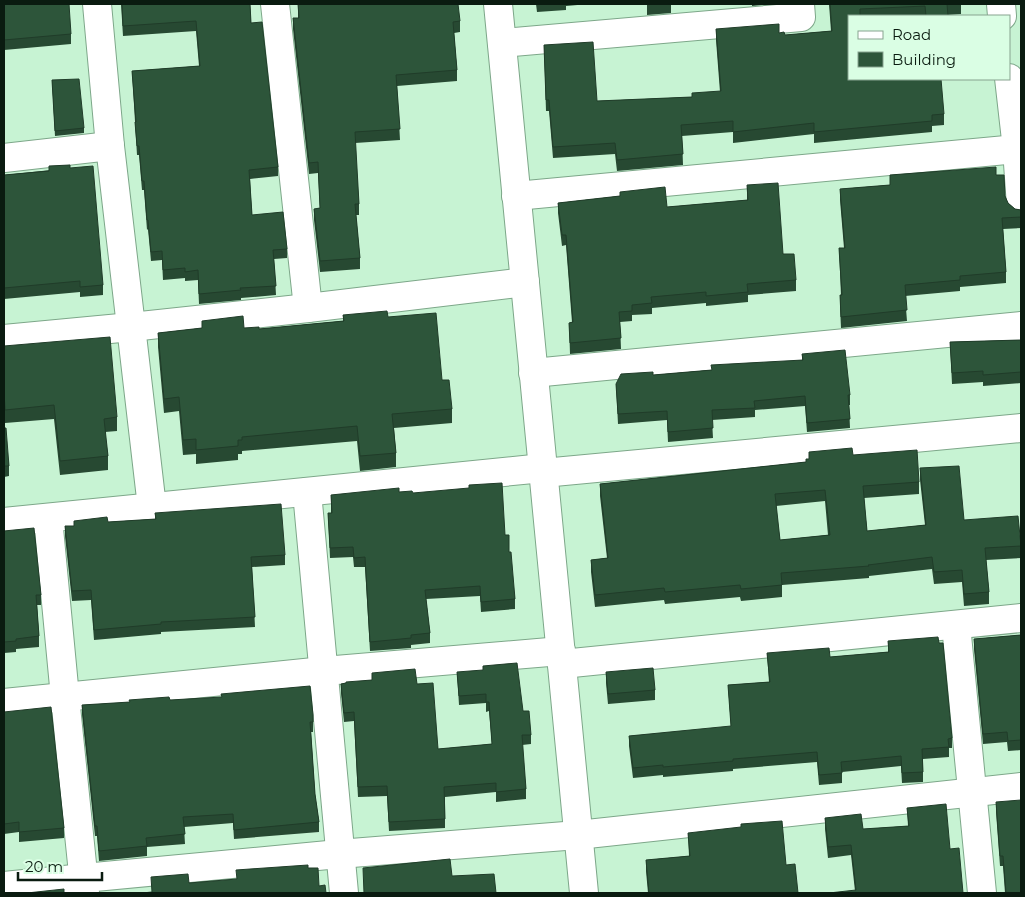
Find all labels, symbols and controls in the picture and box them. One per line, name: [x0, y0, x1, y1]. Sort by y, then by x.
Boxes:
legend: [848, 15, 1010, 80]
text: Road: [892, 25, 931, 44]
text: Building: [892, 50, 956, 69]
scale bar: [18, 850, 101, 882]
text: 20 m: [25, 857, 63, 876]

